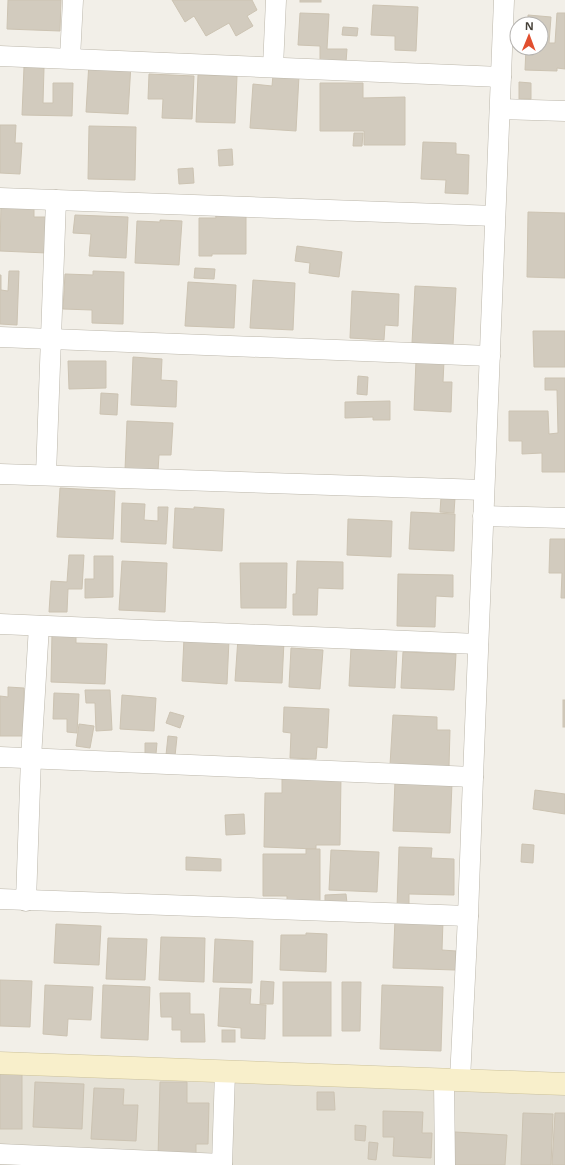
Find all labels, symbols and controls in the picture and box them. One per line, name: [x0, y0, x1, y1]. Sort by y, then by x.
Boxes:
north arrow: [509, 16, 549, 56]
text: N: [525, 18, 534, 33]

